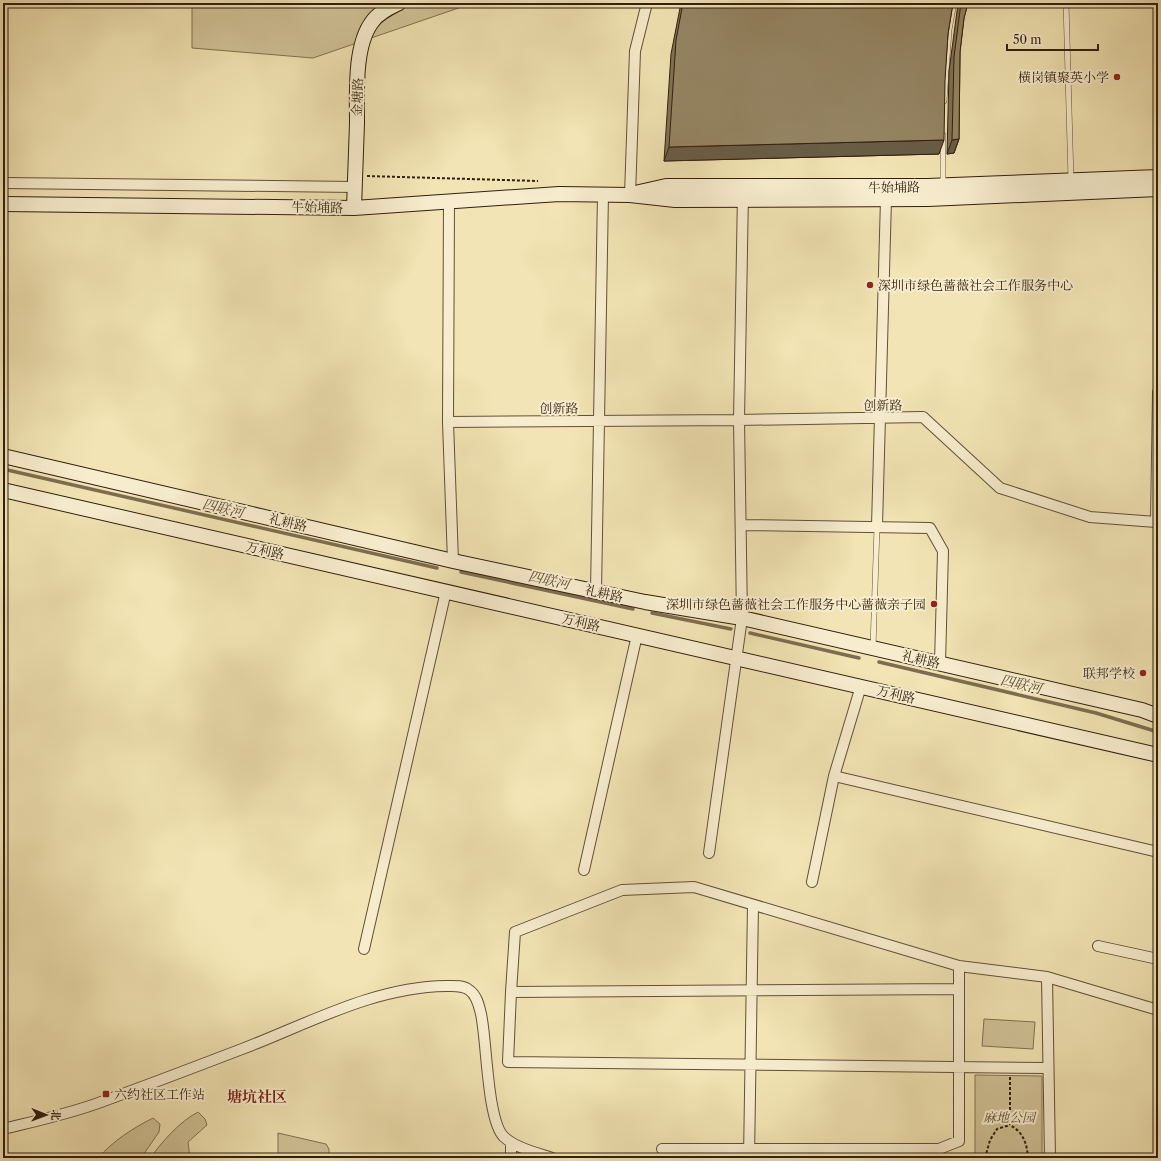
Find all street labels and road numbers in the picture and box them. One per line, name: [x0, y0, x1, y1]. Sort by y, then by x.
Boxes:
street label: 金塘路: [348, 77, 366, 117]
street label: 牛始埔路: [868, 179, 920, 195]
street label: 牛始埔路: [291, 199, 343, 215]
street label: 创新路: [863, 397, 903, 413]
street label: 创新路: [539, 400, 579, 416]
street label: 礼耕路: [267, 510, 309, 534]
street label: 万利路: [244, 538, 286, 562]
street label: 礼耕路: [583, 581, 625, 605]
street label: 万利路: [560, 610, 602, 634]
street label: 礼耕路: [900, 647, 942, 671]
street label: 万利路: [875, 682, 917, 706]

